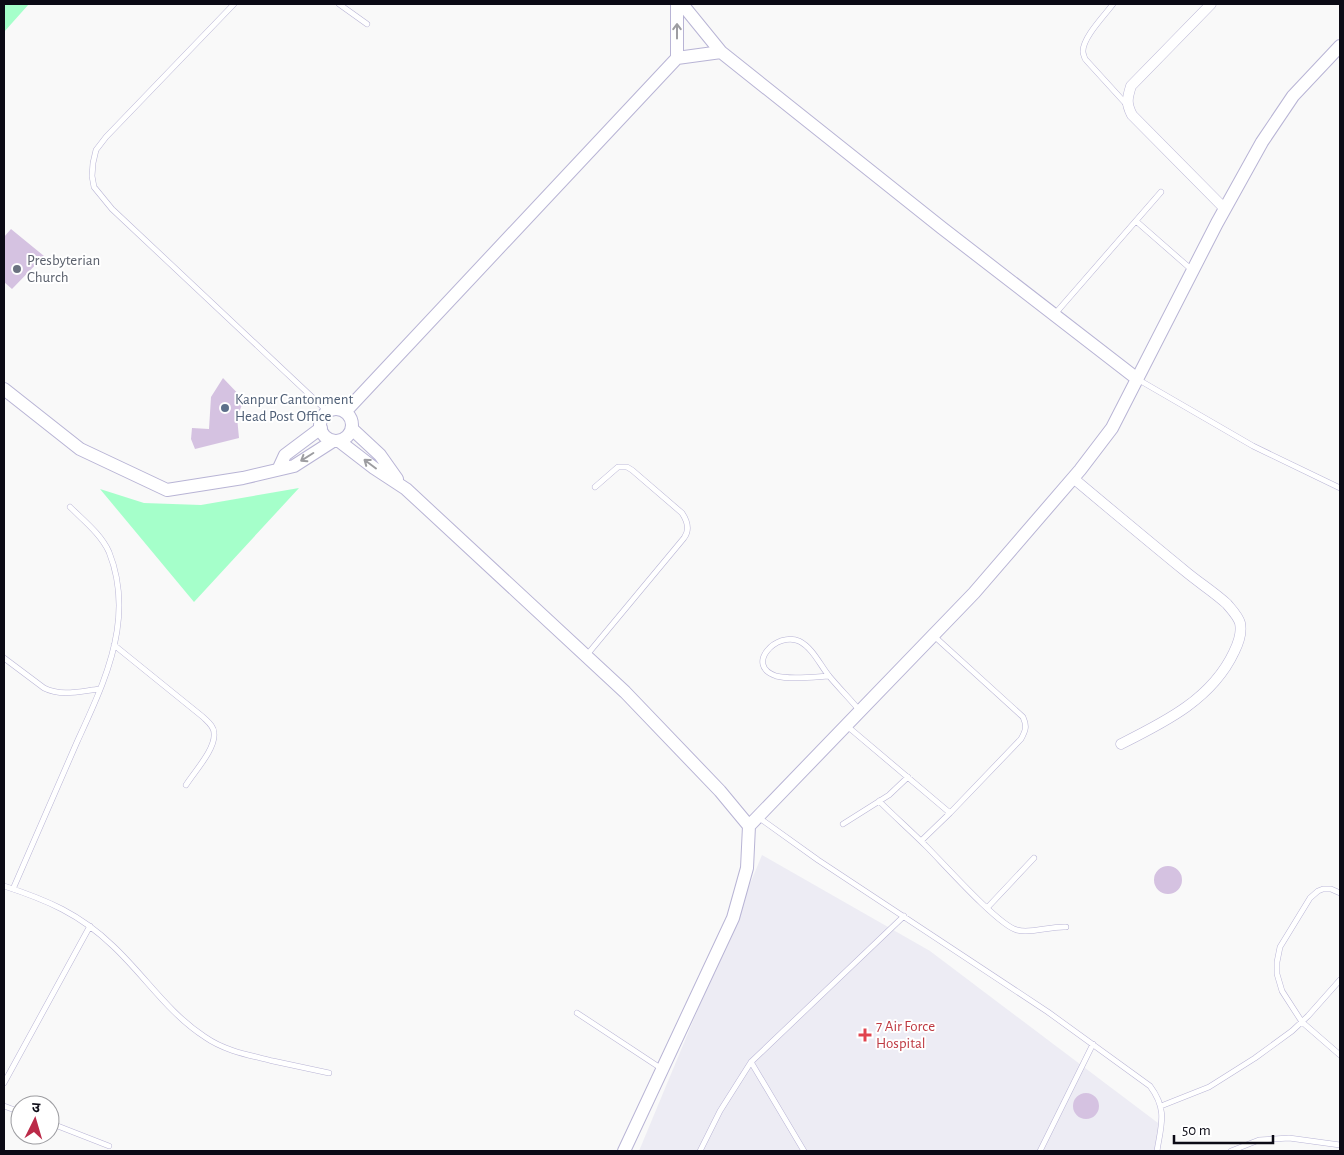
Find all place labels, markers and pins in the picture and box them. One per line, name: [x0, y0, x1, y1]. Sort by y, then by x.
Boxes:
place label: Presbyterian Church: [27, 253, 100, 285]
marker: Presbyterian Church: [11, 263, 23, 275]
place label: Kanpur Cantonment Head Post Office: [235, 392, 353, 424]
marker: Kanpur Cantonment Head Post Office: [219, 402, 231, 414]
place label: 7 Air Force Hospital: [876, 1019, 935, 1051]
marker: 7 Air Force Hospital: [858, 1028, 872, 1042]

